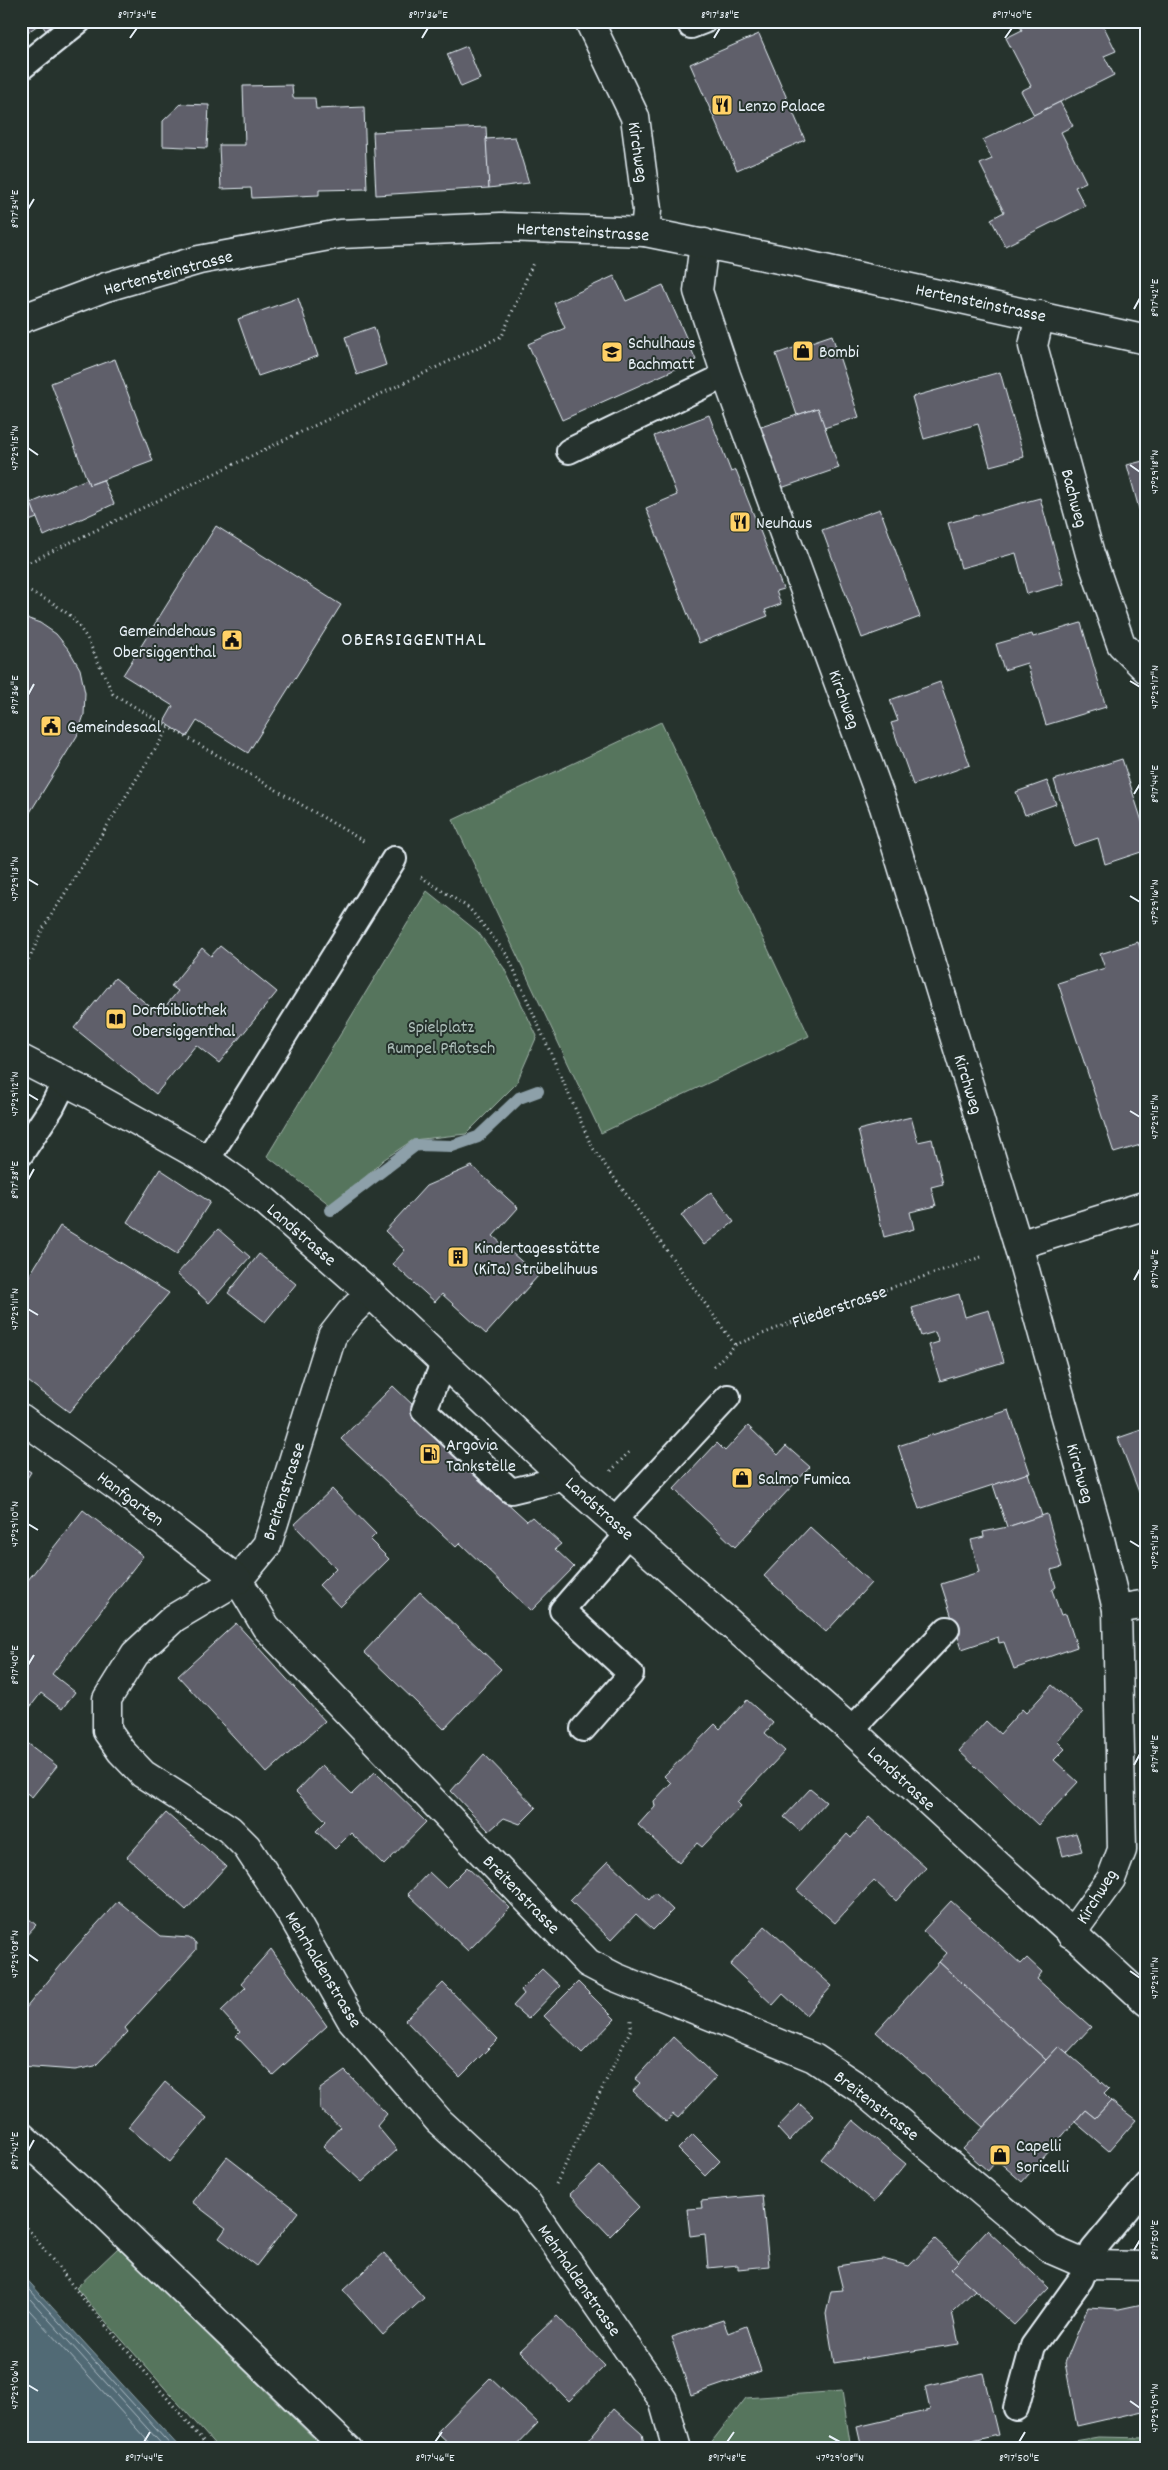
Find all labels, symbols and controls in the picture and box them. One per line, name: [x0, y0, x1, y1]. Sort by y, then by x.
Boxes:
text: 8°17'34"E: [118, 7, 157, 24]
text: 8°17'36"E: [408, 7, 448, 24]
text: 8°17'38"E: [701, 7, 740, 24]
text: 8°17'40"E: [992, 7, 1032, 24]
restaurant icon: Lenzo Palace: [710, 93, 734, 117]
place label: Lenzo Palace: [738, 95, 825, 120]
street label: Kirchweg: [620, 120, 653, 184]
text: 8°17'34"E: [7, 189, 24, 228]
street label: Hertensteinstrasse: [516, 218, 650, 249]
street label: Hertensteinstrasse: [101, 245, 236, 304]
street label: Hertensteinstrasse: [913, 278, 1048, 330]
text: 8°17'42"E: [1147, 278, 1164, 317]
place label: Schulhaus Bachmatt: [628, 332, 695, 378]
shop icon: Bombi: [791, 339, 815, 363]
school or university icon: Schulhaus Bachmatt: [600, 340, 624, 364]
place label: Bombi: [819, 341, 859, 366]
text: 47°29'15"N: [7, 425, 24, 470]
text: 47°29'18"N: [1147, 450, 1164, 494]
street label: Bachweg: [1053, 467, 1092, 531]
restaurant icon: Neuhaus: [728, 510, 752, 534]
place label: Neuhaus: [756, 512, 813, 537]
place label: Gemeindehaus Obersiggenthal: [113, 620, 217, 666]
district label: OBERSIGGENTHAL: [341, 627, 487, 655]
public building icon: Gemeindehaus Obersiggenthal: [220, 628, 244, 652]
text: 47°29'17"N: [1147, 665, 1164, 709]
street label: Kirchweg: [820, 667, 865, 733]
text: 8°17'36"E: [7, 675, 24, 715]
public building icon: Gemeindesaal: [39, 714, 63, 738]
place label: Gemeindesaal: [67, 716, 162, 741]
text: 8°17'44"E: [1147, 764, 1164, 803]
text: 47°29'13"N: [7, 857, 24, 901]
text: 47°29'16"N: [1147, 879, 1164, 925]
place label: Dorfbibliothek Obersiggenthal: [132, 999, 236, 1045]
library icon: Dorfbibliothek Obersiggenthal: [104, 1007, 128, 1031]
park label: Spielplatz Rumpel Pflotsch: [387, 1016, 495, 1062]
street label: Kirchweg: [946, 1052, 988, 1118]
text: 47°29'12"N: [7, 1072, 24, 1116]
text: 47°29'15"N: [1147, 1094, 1164, 1139]
text: 8°17'38"E: [7, 1160, 24, 1199]
street label: Landstrasse: [260, 1199, 341, 1273]
place label: Kindertagesstätte (KiTa) Strübelihuus: [474, 1237, 600, 1283]
building icon: Kindertagesstätte (KiTa) Strübelihuus: [446, 1245, 470, 1269]
text: 8°17'46"E: [1147, 1249, 1164, 1288]
street label: Fliederstrasse: [789, 1280, 891, 1336]
text: 47°29'11"N: [7, 1288, 24, 1330]
place label: Argovia Tankstelle: [446, 1434, 516, 1480]
street label: Breitenstrasse: [258, 1439, 313, 1544]
street label: Kirchweg: [1058, 1441, 1099, 1507]
fuel station icon: Argovia Tankstelle: [418, 1442, 442, 1466]
street label: Hanfgarten: [91, 1466, 168, 1534]
shop icon: Salmo Fumica: [730, 1466, 754, 1490]
place label: Salmo Fumica: [758, 1468, 851, 1493]
street label: Landstrasse: [558, 1472, 638, 1548]
text: 47°29'10"N: [7, 1501, 24, 1547]
text: 47°29'13"N: [1147, 1525, 1164, 1569]
text: 8°17'40"E: [7, 1645, 24, 1685]
text: 8°17'48"E: [1147, 1735, 1164, 1773]
street label: Landstrasse: [861, 1742, 940, 1818]
street label: Breitenstrasse: [476, 1850, 565, 1941]
street label: Kirchweg: [1071, 1865, 1125, 1930]
street label: Mehrhaldenstrasse: [277, 1908, 366, 2033]
text: 47°29'08"N: [7, 1930, 24, 1978]
text: 47°29'11"N: [1147, 1957, 1164, 1999]
street label: Breitenstrasse: [828, 2066, 923, 2148]
text: 8°17'42"E: [7, 2131, 24, 2170]
place label: Capelli Soricelli: [1016, 2135, 1069, 2181]
shop icon: Capelli Soricelli: [988, 2143, 1012, 2167]
text: 8°17'50"E: [1147, 2219, 1164, 2260]
street label: Mehrhaldenstrasse: [530, 2220, 626, 2343]
text: 47°29'06"N: [7, 2360, 24, 2410]
text: 47°29'09"N: [1147, 2384, 1164, 2432]
text: 8°17'44"E: [125, 2450, 164, 2467]
text: 8°17'46"E: [416, 2450, 455, 2467]
text: 8°17'48"E: [708, 2450, 746, 2467]
text: 47°29'08"N: [816, 2450, 864, 2467]
text: 8°17'50"E: [999, 2450, 1040, 2467]

